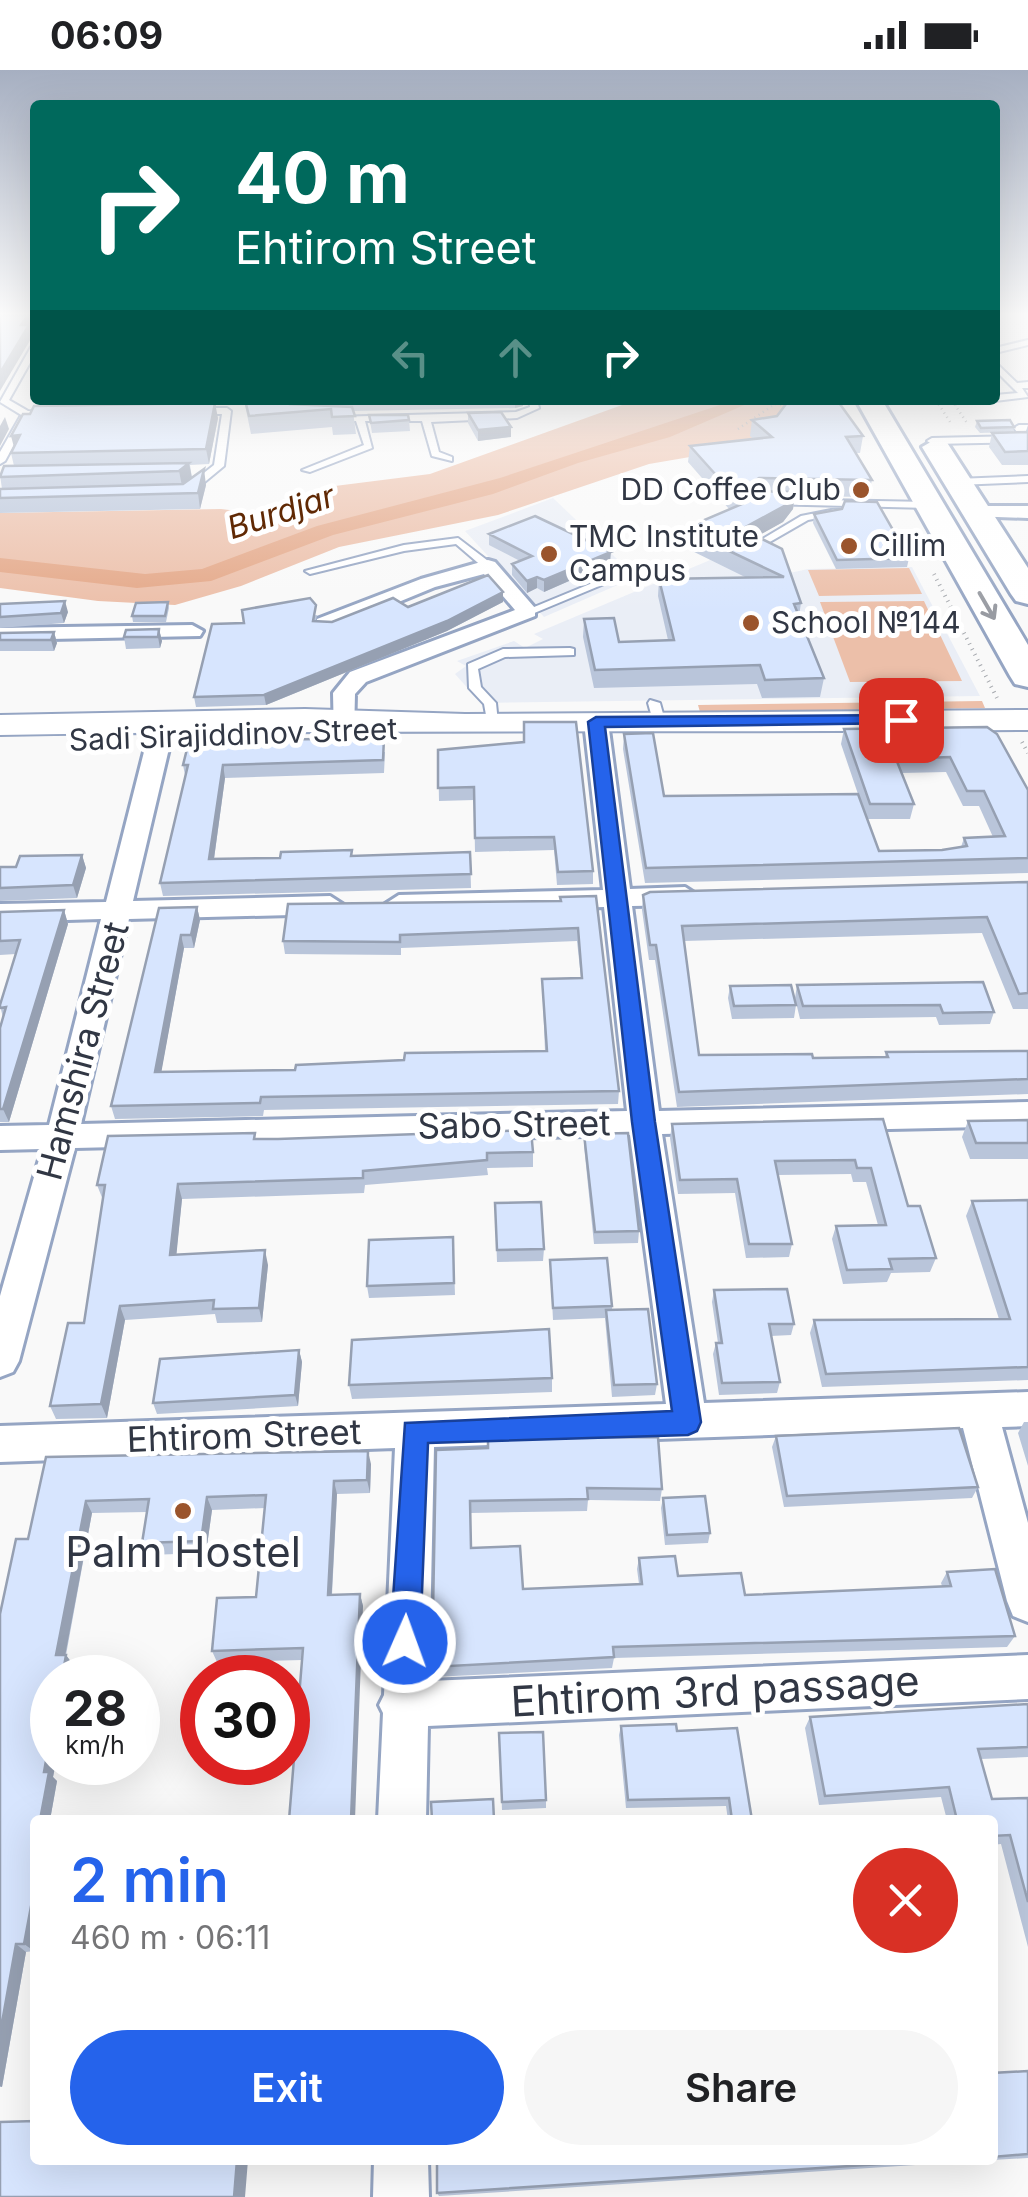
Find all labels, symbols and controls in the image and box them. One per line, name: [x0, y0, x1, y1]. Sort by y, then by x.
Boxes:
text: 06:09: [50, 12, 163, 58]
text: 40 m: [235, 135, 410, 220]
icon: right: [70, 140, 200, 270]
text: Ehtirom Street: [235, 220, 537, 275]
icon: left: [383, 330, 438, 385]
icon: ahead: [488, 330, 543, 385]
icon: right: [593, 330, 648, 385]
place label: DD Coffee Club: [620, 471, 841, 507]
water label: Burdjar: [222, 476, 340, 547]
marker: DD Coffee Club: [850, 479, 872, 501]
place label: TMC Institute Campus: [569, 518, 759, 588]
place label: Cillim: [869, 527, 946, 563]
marker: Cillim: [838, 535, 860, 557]
marker: TMC Institute Campus: [538, 543, 560, 565]
one-way arrow: [978, 591, 998, 620]
place label: School №144: [771, 604, 961, 640]
marker: School №144: [740, 612, 762, 634]
pin: [859, 678, 944, 763]
icon: arrive: [874, 693, 929, 748]
street label: Sadi Sirajiddinov Street: [68, 710, 398, 758]
street label: Hamshira Street: [27, 917, 137, 1184]
street label: Sabo Street: [417, 1101, 611, 1147]
street label: Ehtirom Street: [126, 1410, 362, 1460]
marker: Palm Hostel: [172, 1500, 194, 1522]
place label: Palm Hostel: [65, 1526, 301, 1577]
position arrow: [353, 1590, 457, 1694]
street label: Ehtirom 3rd passage: [509, 1654, 921, 1727]
speed limit sign: 30: [180, 1655, 310, 1785]
text: 28: [63, 1678, 127, 1738]
text: km/h: [65, 1730, 125, 1760]
text: 2 min: [70, 1844, 229, 1916]
button: close: [853, 1848, 958, 1953]
text: 460 m · 06:11: [70, 1918, 270, 1957]
button: Exit: [70, 2030, 504, 2145]
button: Share: [524, 2030, 958, 2145]

